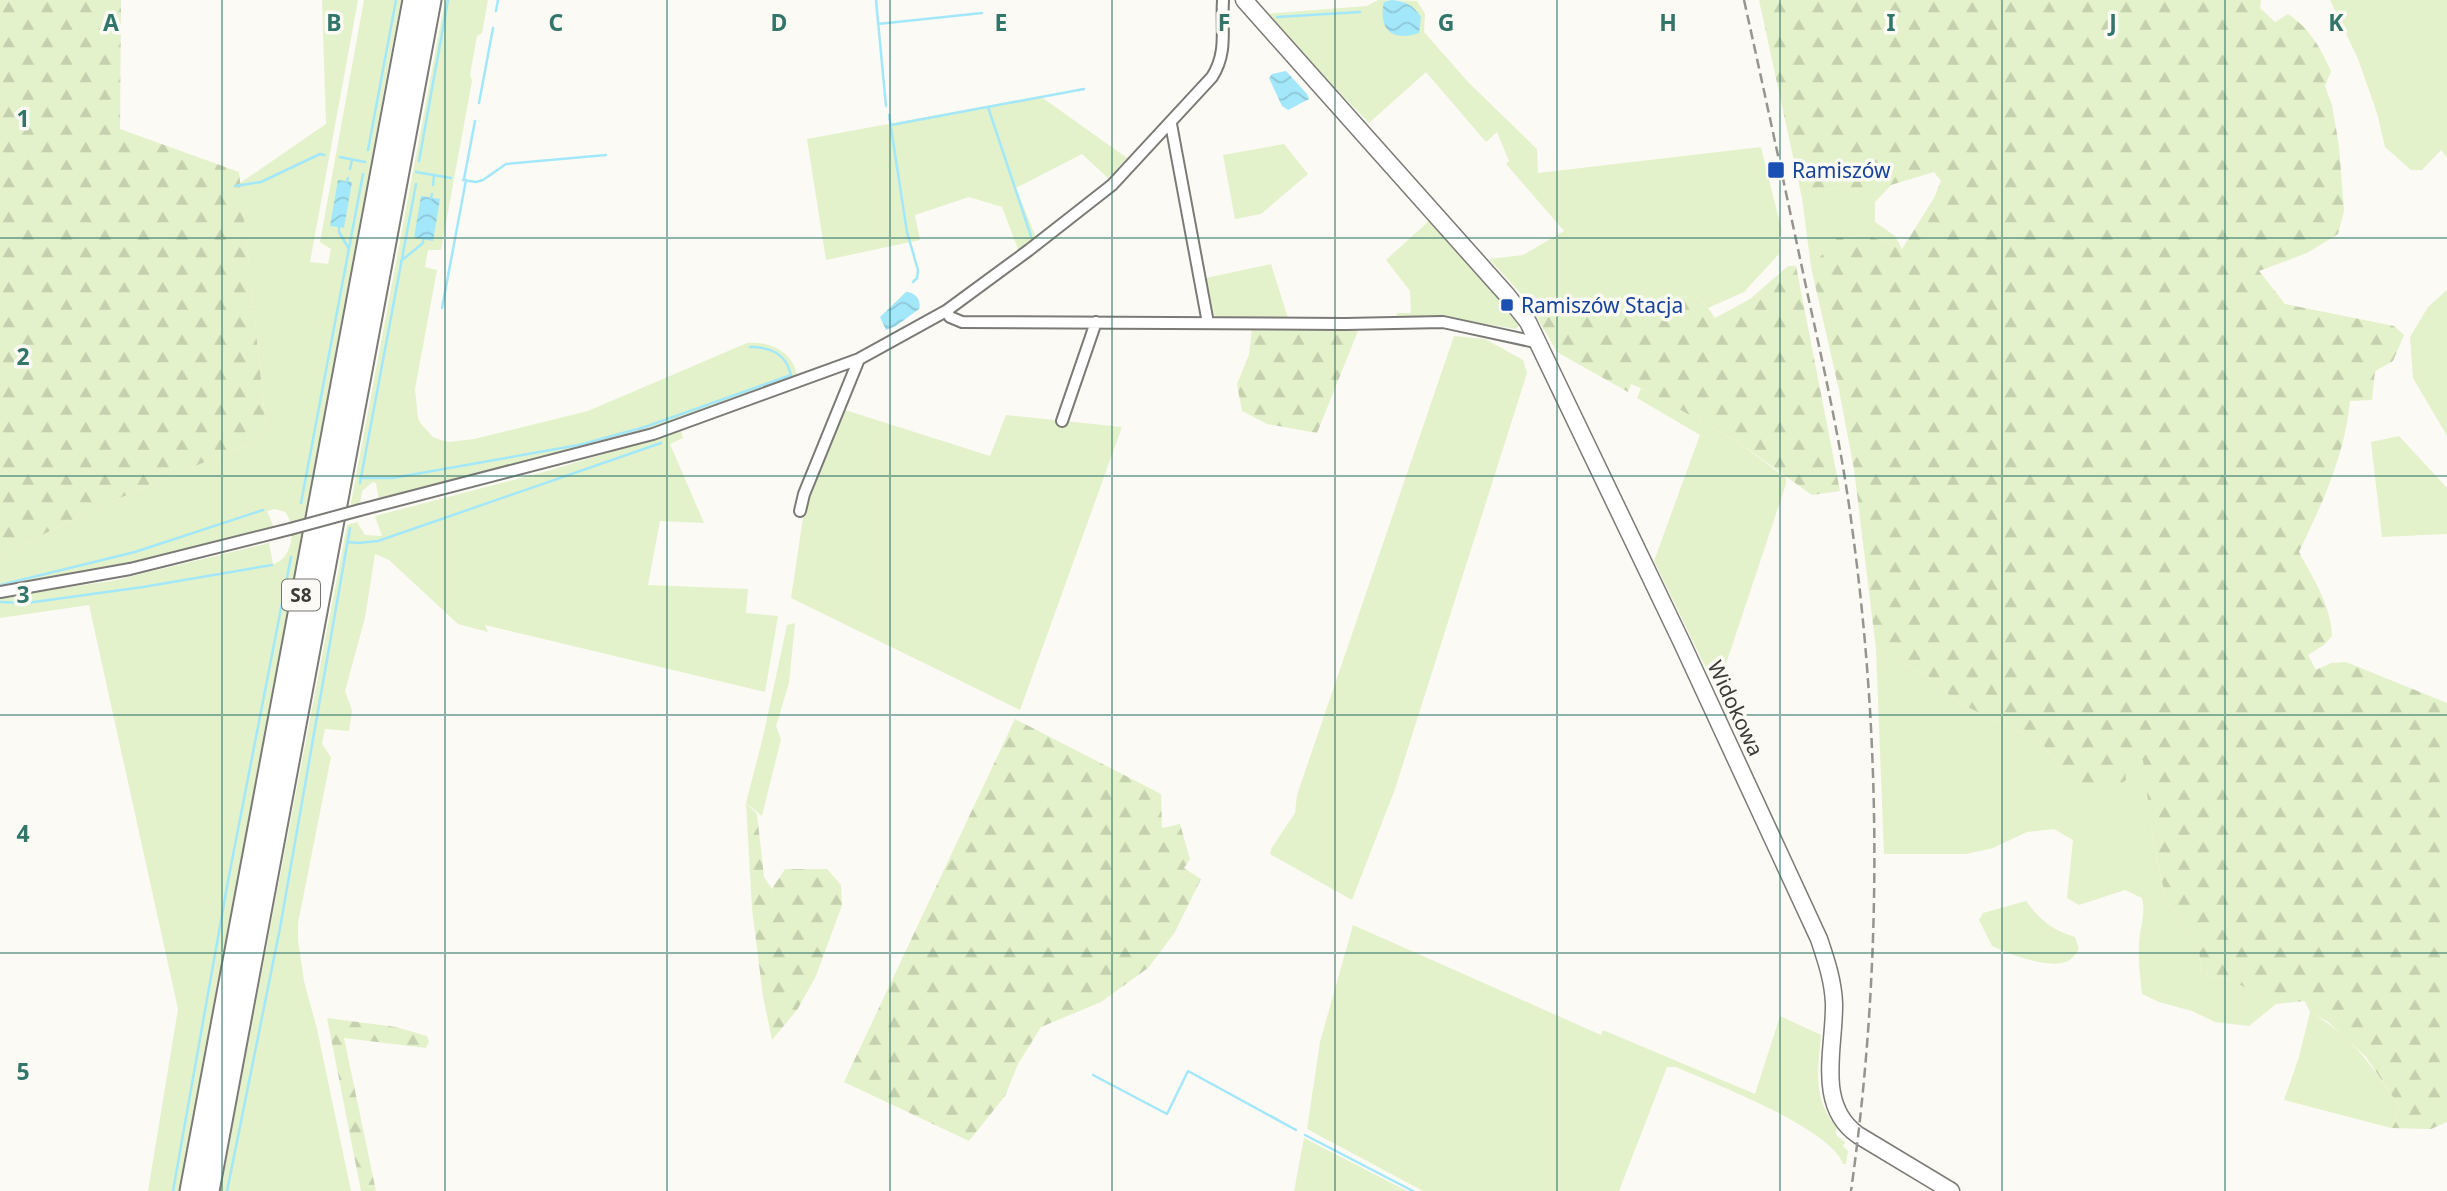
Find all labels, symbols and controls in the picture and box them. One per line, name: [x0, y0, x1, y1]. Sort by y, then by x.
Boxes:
text: A: [103, 6, 119, 38]
text: B: [326, 6, 342, 38]
text: C: [549, 6, 564, 38]
text: D: [771, 6, 787, 38]
text: E: [995, 6, 1007, 38]
text: F: [1218, 6, 1230, 38]
text: G: [1438, 6, 1454, 38]
text: H: [1659, 6, 1677, 38]
text: I: [1887, 6, 1896, 38]
text: J: [2107, 6, 2117, 38]
text: K: [2328, 6, 2344, 38]
text: 1: [16, 102, 30, 134]
place label: Ramiszów: [1792, 156, 1891, 184]
marker: Ramiszów: [1766, 160, 1786, 180]
place label: Ramiszów Stacja: [1521, 291, 1683, 319]
marker: Ramiszów Stacja: [1499, 297, 1515, 313]
text: 2: [16, 340, 30, 372]
text: 3: [16, 578, 30, 610]
road number: S8: [282, 580, 320, 610]
street label: Widokowa: [1702, 656, 1770, 760]
text: 4: [16, 817, 30, 849]
text: 5: [16, 1055, 30, 1087]

